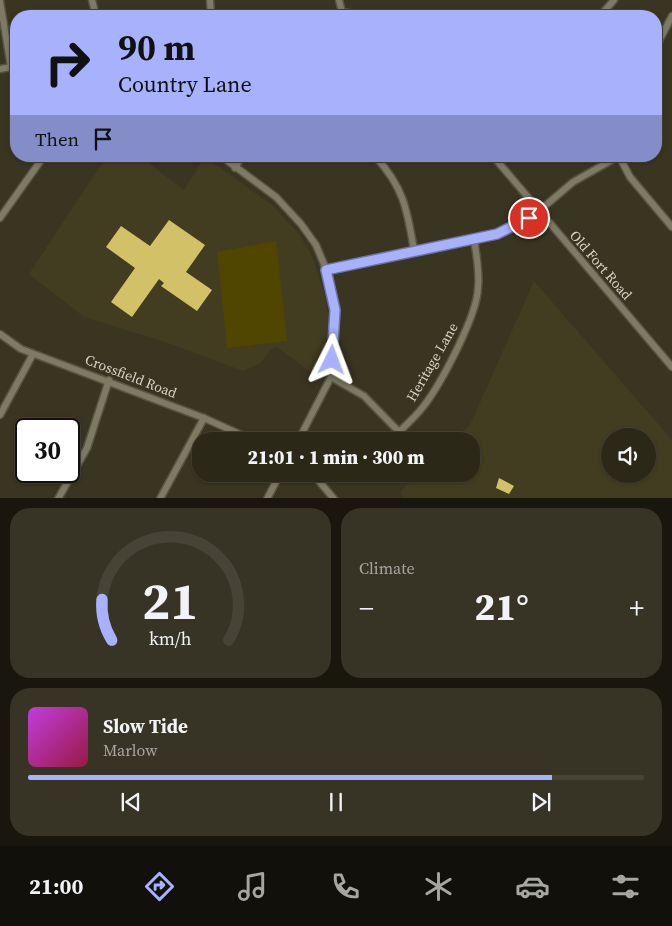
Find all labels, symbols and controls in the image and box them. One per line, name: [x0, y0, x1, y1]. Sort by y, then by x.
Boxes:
text: 90 m: [118, 24, 195, 72]
icon: right: [35, 30, 100, 95]
text: Country Lane: [118, 69, 252, 99]
icon: arrive: [89, 125, 117, 153]
text: Then: [35, 126, 79, 152]
pin: [508, 197, 550, 239]
icon: arrive: [515, 204, 543, 232]
street label: Old Fort Road: [565, 226, 637, 304]
street label: Heritage Lane: [401, 319, 463, 405]
position arrow: [305, 333, 357, 385]
street label: Crossfield Road: [82, 349, 180, 403]
speed limit sign: 30: [15, 418, 80, 483]
map controls: [601, 428, 656, 483]
button: sound: [601, 428, 656, 483]
text: 21:01 · 1 min · 300 m: [247, 444, 425, 470]
text: Climate: [359, 557, 415, 579]
text: 21: [142, 565, 199, 636]
text: 21°: [474, 581, 529, 633]
text: −: [359, 589, 374, 627]
text: +: [629, 589, 644, 627]
text: km/h: [149, 626, 192, 651]
text: Slow Tide: [103, 713, 188, 739]
text: Marlow: [103, 739, 158, 761]
icon: previous: [117, 788, 145, 816]
icon: pause: [322, 788, 350, 816]
icon: next: [527, 788, 555, 816]
icon: directions: [142, 869, 177, 904]
icon: music: [235, 869, 270, 904]
icon: phone: [328, 869, 363, 904]
icon: climate: [421, 869, 456, 904]
icon: car: [515, 869, 550, 904]
icon: filters: [608, 869, 643, 904]
text: 21:00: [29, 871, 83, 901]

